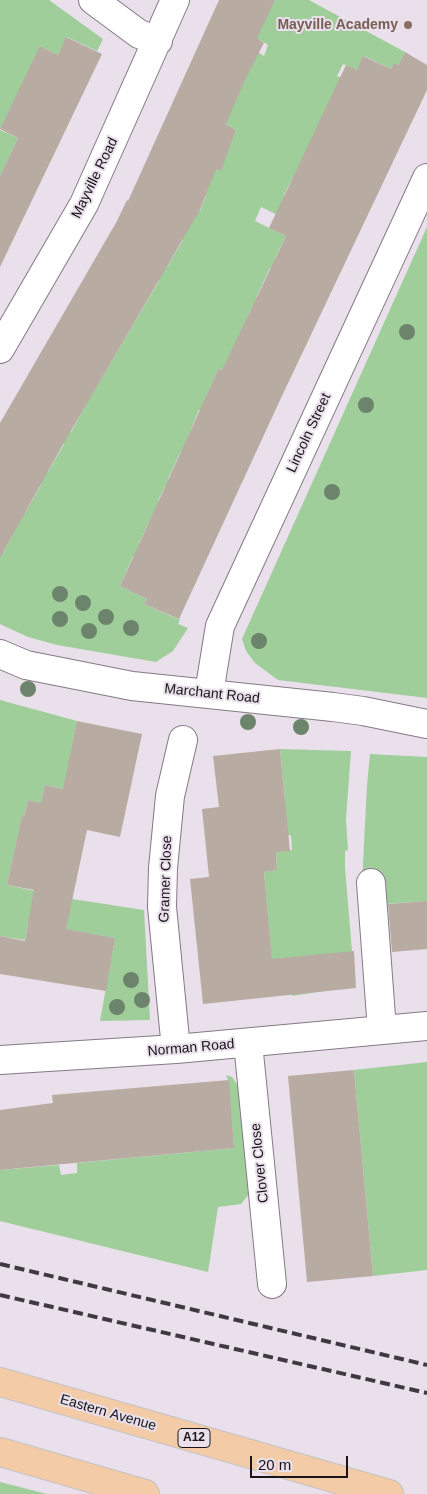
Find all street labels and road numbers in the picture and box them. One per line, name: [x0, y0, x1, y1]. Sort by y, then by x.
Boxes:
street label: Mayville Road: [68, 135, 122, 221]
street label: Lincoln Street: [283, 391, 335, 475]
street label: Marchant Road: [164, 681, 260, 707]
street label: Gramer Close: [156, 835, 176, 923]
street label: Norman Road: [147, 1036, 235, 1060]
street label: Clover Close: [247, 1122, 273, 1204]
street label: Eastern Avenue: [58, 1391, 158, 1435]
road number: A12: [178, 1429, 210, 1448]

